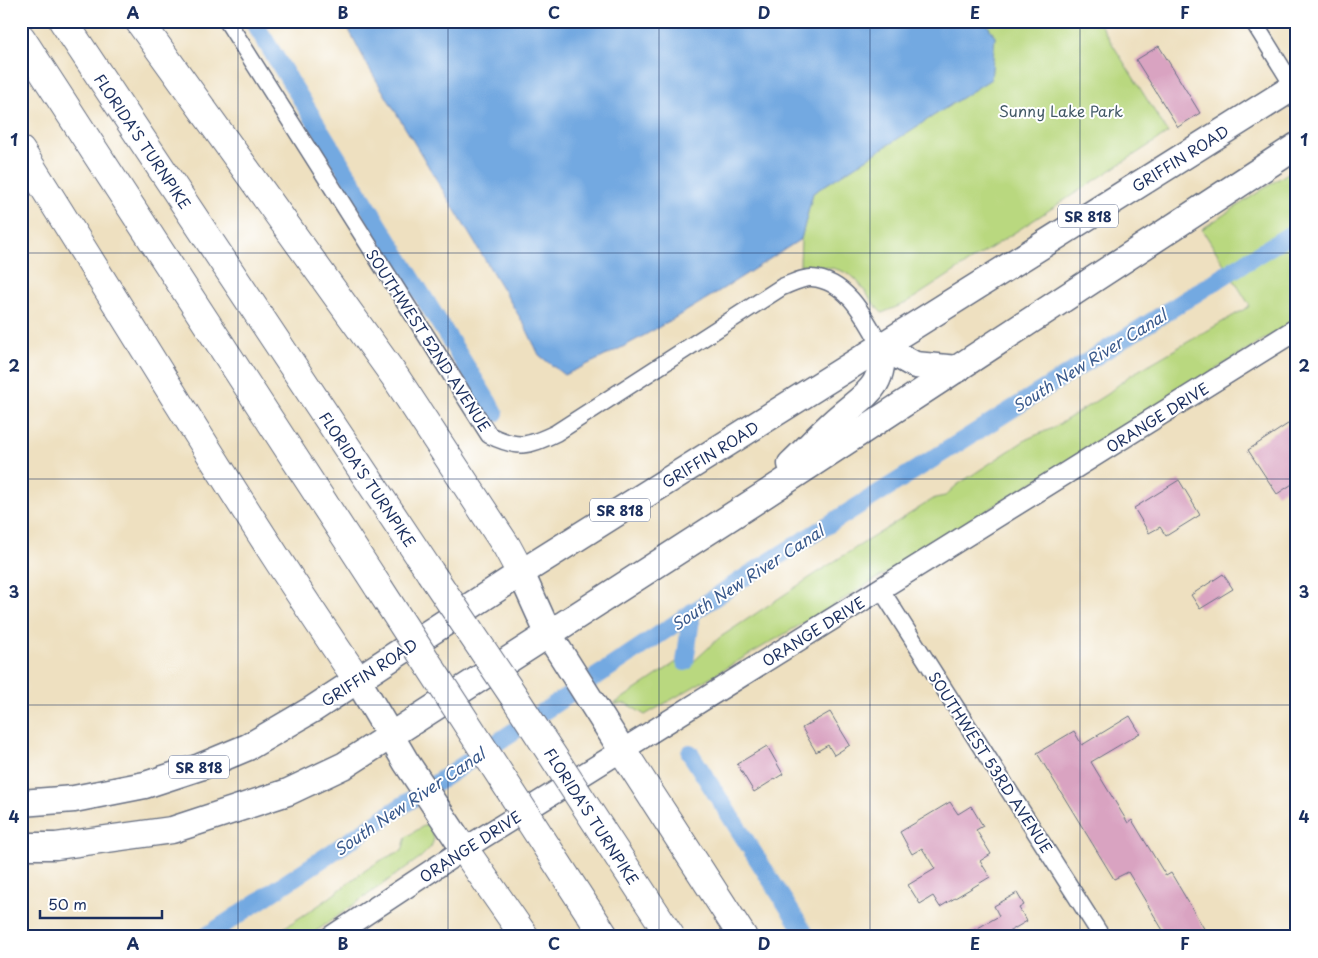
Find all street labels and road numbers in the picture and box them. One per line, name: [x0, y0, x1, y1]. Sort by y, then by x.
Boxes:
street label: FLORIDA'S TURNPIKE: [89, 69, 197, 213]
street label: GRIFFIN ROAD: [1127, 119, 1233, 197]
road number: SR 818: [1058, 205, 1118, 228]
street label: SOUTHWEST 52ND AVENUE: [361, 244, 497, 436]
street label: ORANGE DRIVE: [1101, 376, 1213, 458]
street label: FLORIDA'S TURNPIKE: [314, 407, 422, 551]
street label: GRIFFIN ROAD: [657, 415, 763, 493]
road number: SR 818: [590, 498, 650, 522]
street label: ORANGE DRIVE: [757, 590, 869, 672]
street label: GRIFFIN ROAD: [316, 632, 422, 712]
street label: SOUTHWEST 53RD AVENUE: [923, 667, 1059, 857]
street label: FLORIDA'S TURNPIKE: [539, 743, 645, 889]
road number: SR 818: [169, 756, 229, 779]
street label: ORANGE DRIVE: [415, 804, 525, 888]

